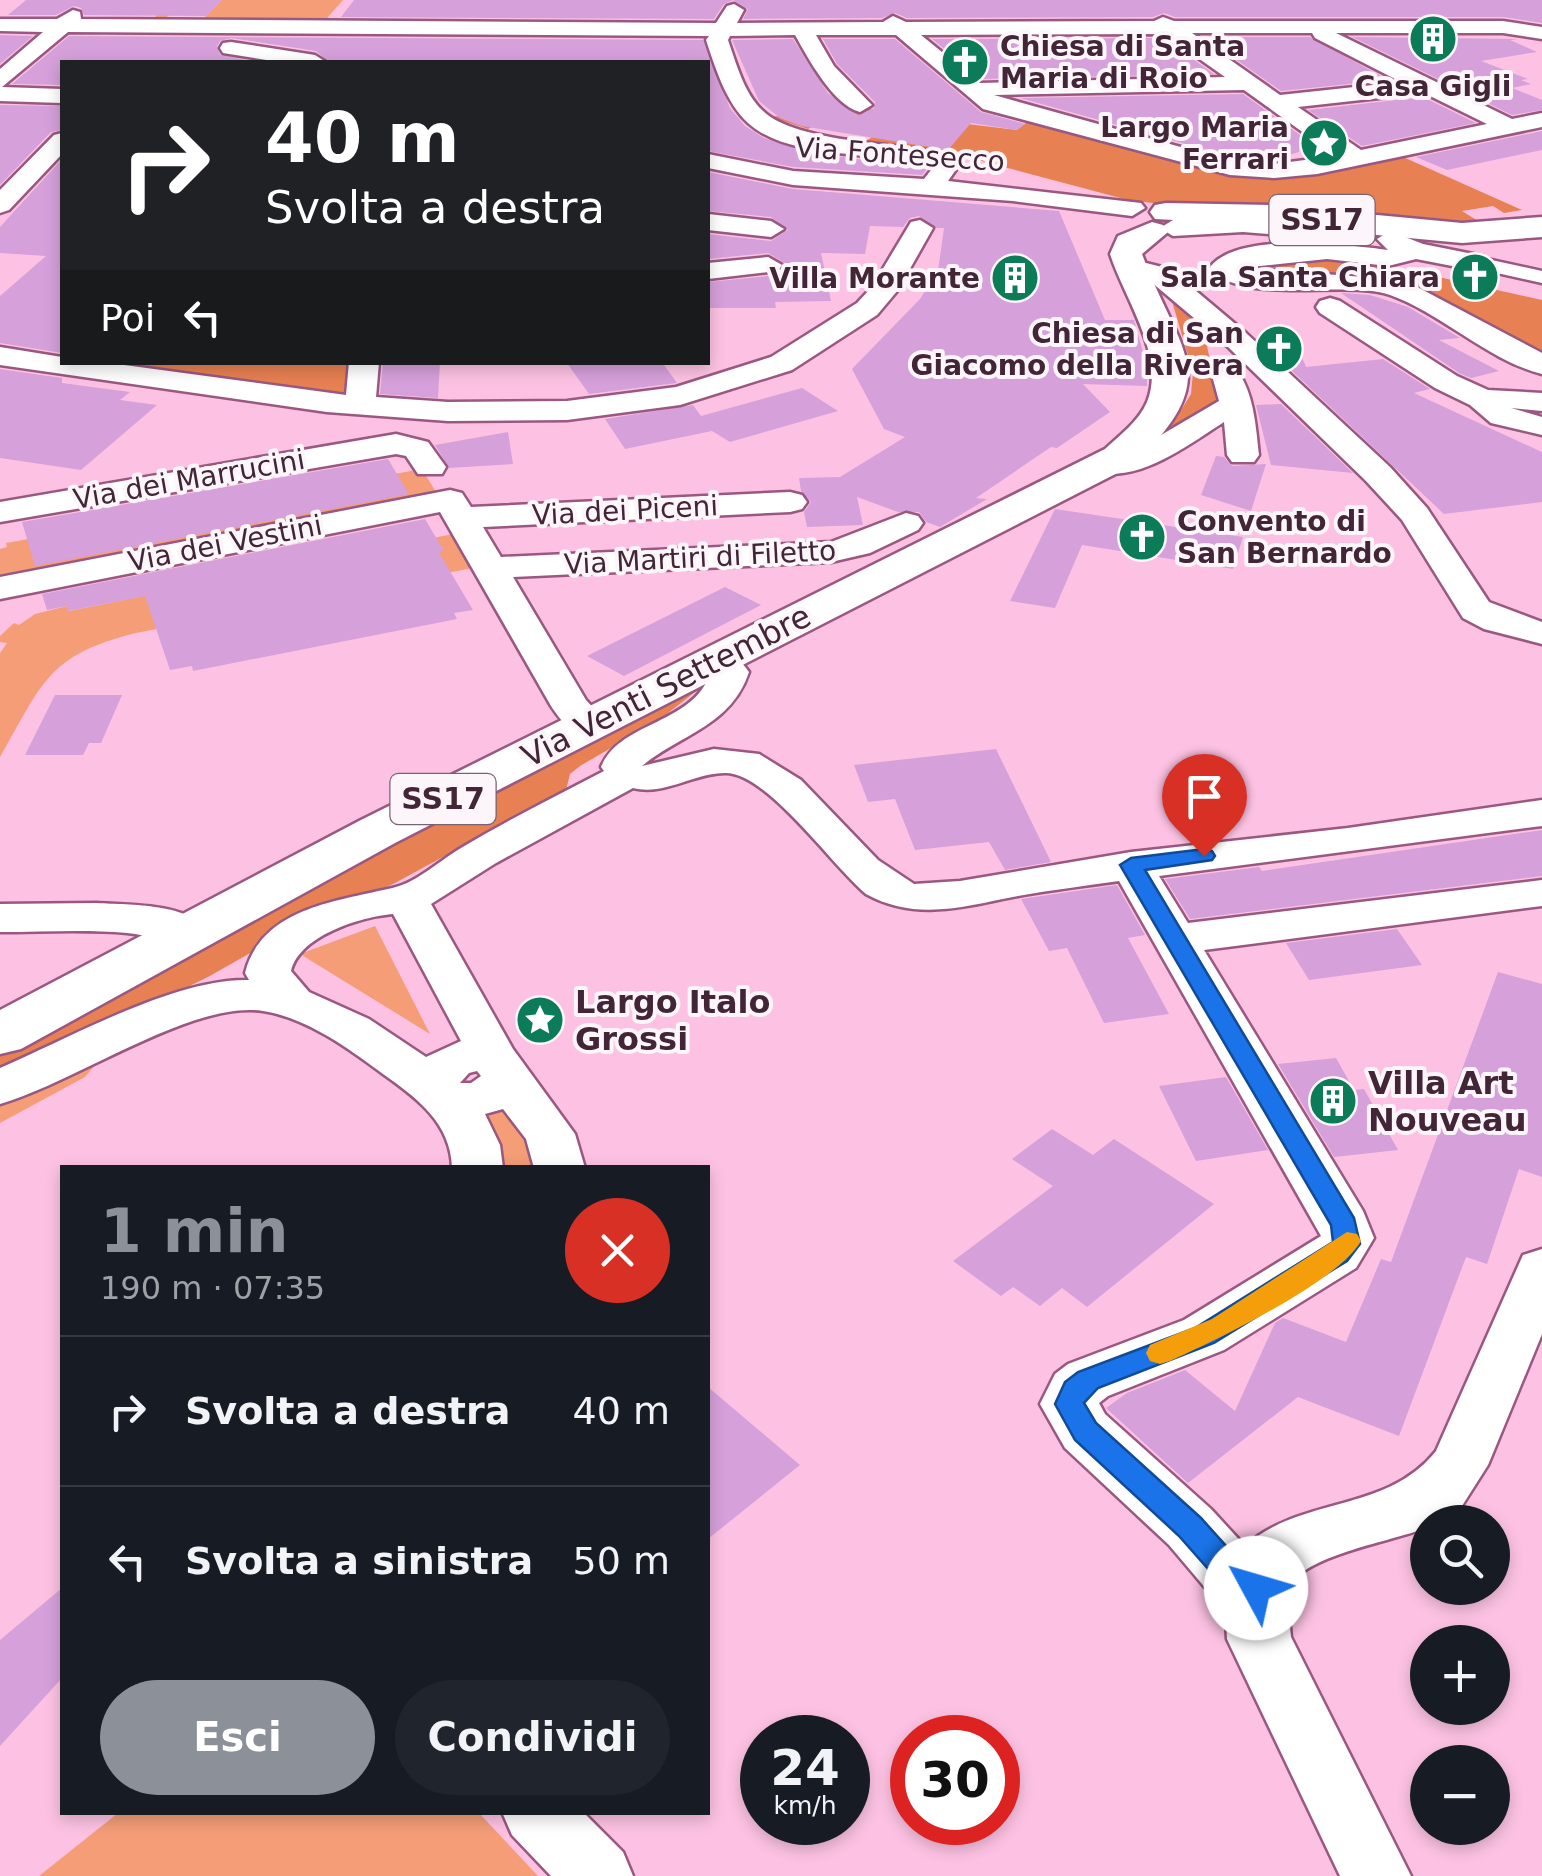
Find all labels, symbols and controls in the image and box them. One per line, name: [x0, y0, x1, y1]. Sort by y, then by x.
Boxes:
building icon: Casa Gigli: [1407, 13, 1459, 65]
place label: Chiesa di Santa Maria di Roio: [1000, 30, 1245, 95]
church icon: Chiesa di Santa Maria di Roio: [939, 36, 991, 88]
place label: Casa Gigli: [1355, 70, 1511, 103]
text: 40 m: [265, 97, 460, 179]
icon: right: [100, 100, 230, 230]
place label: Largo Maria Ferrari: [1100, 111, 1289, 176]
place icon: Largo Maria Ferrari: [1298, 117, 1350, 169]
street label: Via Fontesecco: [794, 131, 1006, 178]
text: Svolta a destra: [265, 181, 605, 234]
road number: SS17: [1270, 195, 1374, 245]
church icon: Sala Santa Chiara: [1449, 251, 1501, 303]
building icon: Villa Morante: [989, 252, 1041, 304]
place label: Sala Santa Chiara: [1160, 261, 1440, 294]
place label: Villa Morante: [769, 262, 980, 295]
icon: left: [175, 290, 230, 345]
text: Poi: [100, 296, 155, 340]
place label: Chiesa di San Giacomo della Rivera: [911, 317, 1244, 382]
church icon: Chiesa di San Giacomo della Rivera: [1253, 323, 1305, 375]
street label: Via dei Marrucini: [71, 443, 307, 516]
street label: Via dei Piceni: [531, 489, 719, 532]
place label: Convento di San Bernardo: [1177, 505, 1392, 570]
street label: Via dei Vestini: [125, 508, 325, 578]
church icon: Convento di San Bernardo: [1116, 511, 1168, 563]
street label: Via Martiri di Filetto: [563, 534, 837, 581]
street label: Via Venti Settembre: [515, 597, 817, 775]
pin: [1162, 754, 1247, 857]
icon: arrive: [1177, 769, 1232, 824]
road number: SS17: [390, 774, 496, 824]
place label: Largo Italo Grossi: [575, 983, 771, 1058]
place icon: Largo Italo Grossi: [514, 994, 566, 1046]
place label: Villa Art Nouveau: [1368, 1064, 1526, 1139]
building icon: Villa Art Nouveau: [1307, 1075, 1359, 1127]
text: 1 min: [100, 1196, 288, 1266]
button: close: [565, 1198, 670, 1303]
text: 190 m · 07:35: [100, 1269, 325, 1307]
icon: right: [100, 1384, 155, 1439]
text: Svolta a destra: [185, 1389, 510, 1433]
text: 40 m: [573, 1389, 670, 1433]
map controls: [1410, 1505, 1510, 1845]
button: search: [1410, 1505, 1510, 1605]
icon: left: [100, 1534, 155, 1589]
position arrow: [1204, 1536, 1308, 1640]
text: Svolta a sinistra: [185, 1539, 533, 1583]
text: 50 m: [573, 1539, 670, 1583]
button: +: [1410, 1625, 1510, 1725]
button: Esci: [100, 1680, 375, 1795]
button: Condividi: [395, 1680, 670, 1795]
speed limit sign: 30: [890, 1715, 1020, 1845]
text: 24: [770, 1739, 840, 1797]
button: −: [1410, 1745, 1510, 1845]
text: km/h: [773, 1791, 837, 1820]

